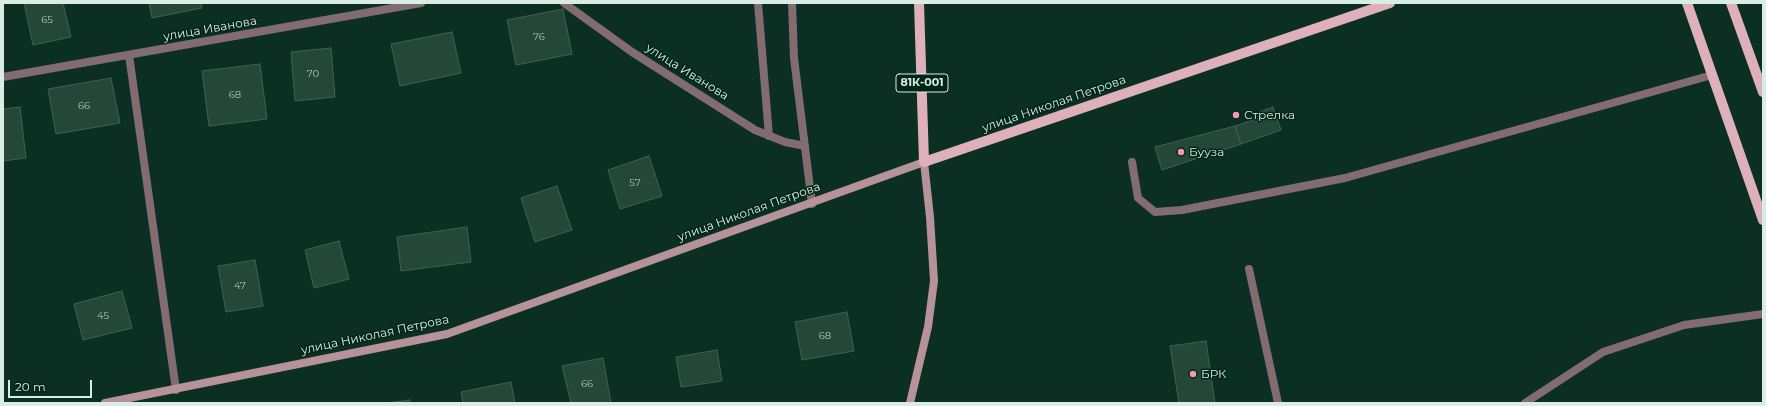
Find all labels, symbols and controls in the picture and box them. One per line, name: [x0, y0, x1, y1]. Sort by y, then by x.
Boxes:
house number: 65: [41, 14, 53, 26]
street label: улица Иванова: [162, 14, 258, 44]
house number: 76: [533, 31, 545, 43]
street label: улица Иванова: [643, 41, 731, 103]
house number: 70: [307, 68, 319, 80]
street label: улица Николая Петрова: [980, 73, 1128, 135]
road number: 81К-001: [896, 74, 948, 92]
house number: 68: [229, 89, 241, 101]
house number: 66: [78, 100, 90, 112]
place label: Стрелка: [1244, 108, 1295, 122]
marker: Стрелка: [1231, 110, 1241, 120]
place label: Бууза: [1189, 145, 1224, 159]
marker: Бууза: [1176, 147, 1186, 157]
house number: 57: [629, 177, 641, 189]
street label: улица Николая Петрова: [676, 179, 822, 245]
house number: 47: [234, 280, 246, 292]
house number: 45: [97, 310, 109, 322]
street label: улица Николая Петрова: [300, 312, 450, 358]
house number: 68: [819, 330, 831, 342]
place label: БРК: [1201, 367, 1227, 381]
marker: БРК: [1188, 369, 1198, 379]
scale bar: [10, 372, 94, 398]
house number: 66: [581, 378, 593, 390]
text: 20 m: [15, 379, 46, 394]

